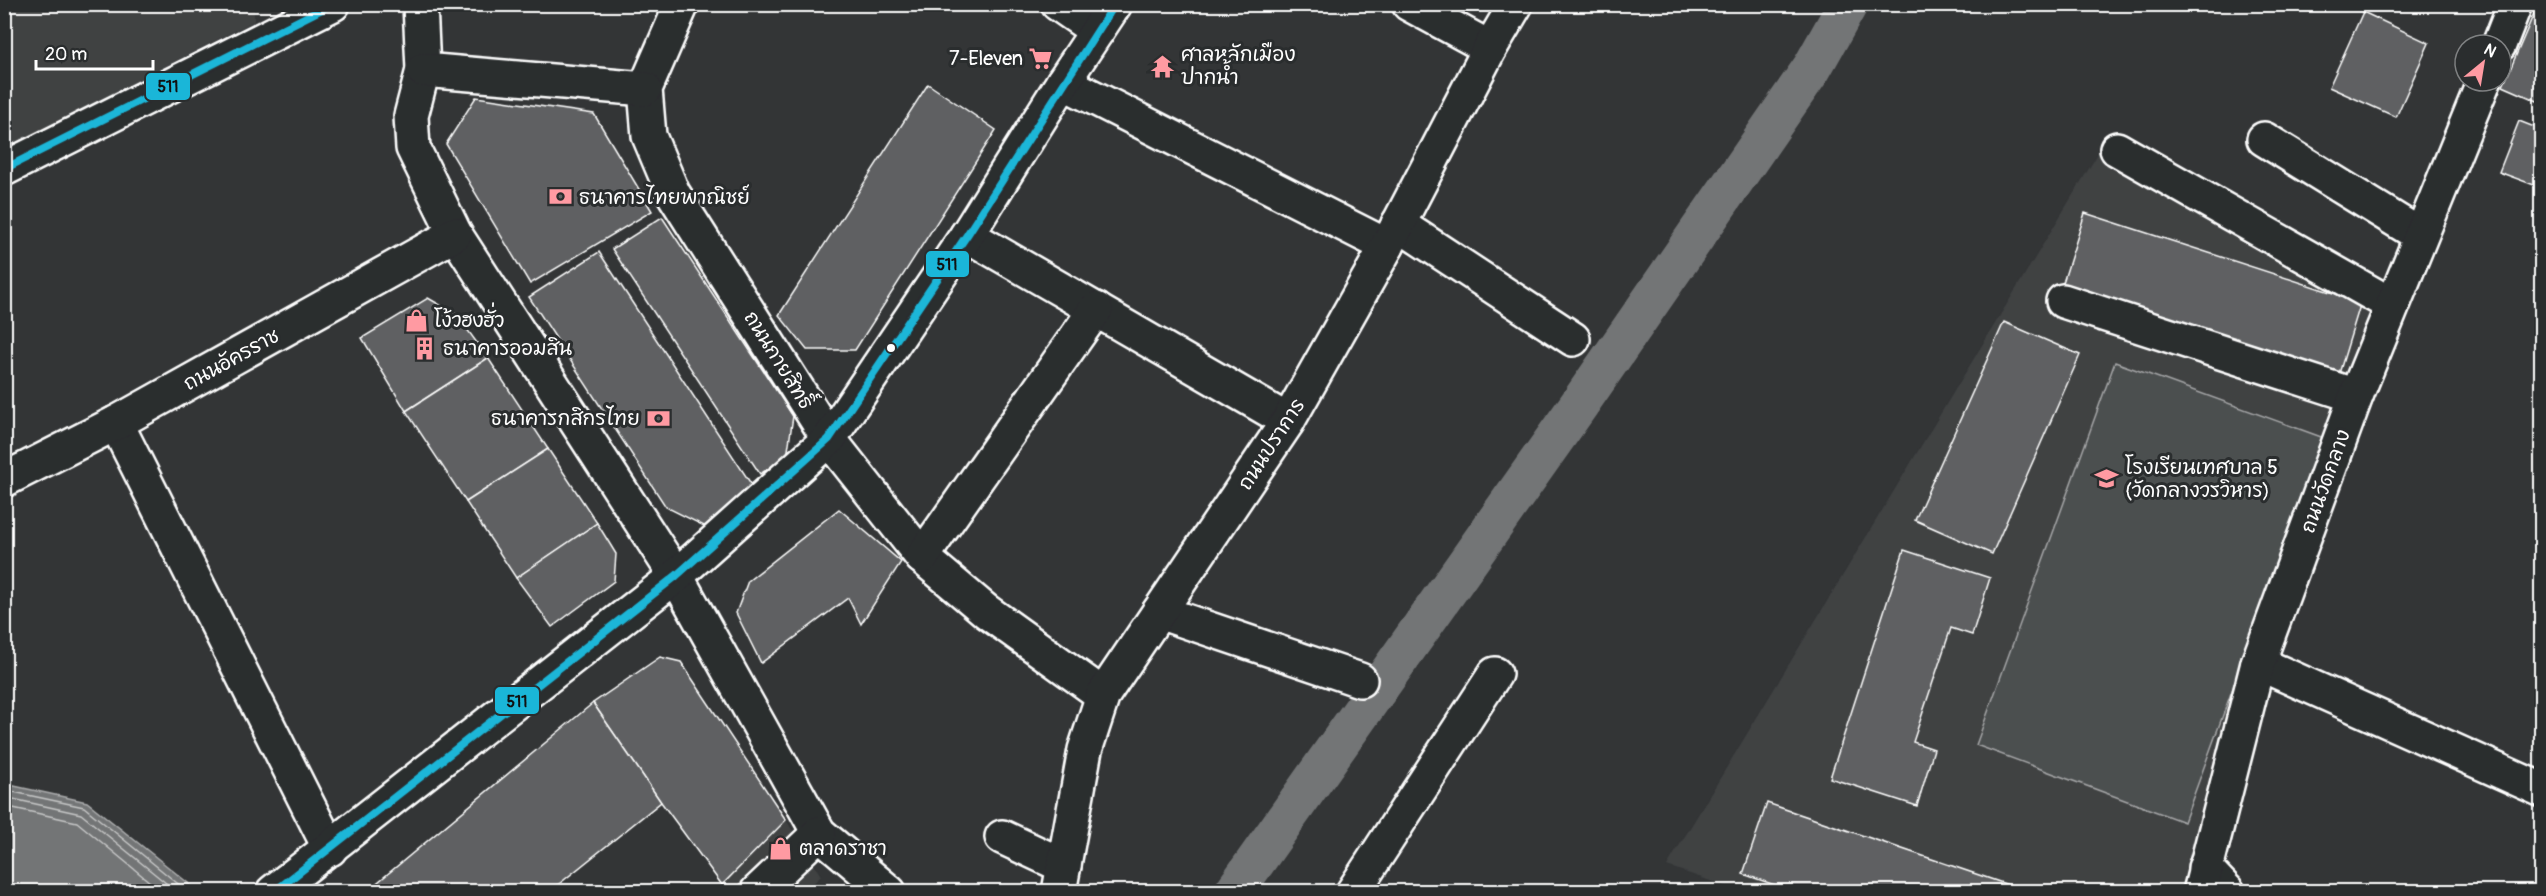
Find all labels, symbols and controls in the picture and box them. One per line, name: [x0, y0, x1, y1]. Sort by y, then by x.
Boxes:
scale bar: [36, 33, 153, 71]
north arrow: [2453, 33, 2513, 93]
text: N: [2480, 40, 2500, 62]
place label: ศาลหลักเมือง ปากน้ำ: [1181, 42, 1296, 90]
text: 20 m: [45, 43, 87, 66]
supermarket icon: 7-Eleven: [1028, 45, 1054, 71]
place label: 7-Eleven: [949, 46, 1023, 71]
temple icon: ศาลหลักเมือง ปากน้ำ: [1150, 53, 1176, 79]
line badge: 511: [145, 72, 191, 101]
text: 511: [157, 77, 179, 97]
bank icon: ธนาคารไทยพาณิชย์: [548, 184, 574, 210]
place label: ธนาคารไทยพาณิชย์: [579, 184, 750, 210]
line badge: 511: [925, 250, 970, 278]
text: 511: [936, 255, 958, 275]
place label: โง้วฮงฮั่ว: [434, 302, 504, 333]
street label: ถนนกายสิทธิ์: [738, 303, 824, 414]
shop icon: โง้วฮงฮั่ว: [403, 307, 429, 333]
street label: ถนนอัครราช: [179, 323, 284, 396]
building icon: ธนาคารออมสิน: [412, 335, 438, 361]
place label: ธนาคารออมสิน: [443, 336, 572, 361]
unlabelled marker: [885, 342, 897, 354]
street label: ถนนปราการ: [1233, 394, 1310, 495]
place label: ธนาคารกสิกรไทย: [491, 405, 640, 431]
bank icon: ธนาคารกสิกรไทย: [645, 405, 671, 431]
street label: ถนนวัดกลาง: [2295, 426, 2356, 536]
place label: โรงเรียนเทศบาล 5 (วัดกลางวรวิหาร): [2125, 454, 2278, 503]
school or university icon: โรงเรียนเทศบาล 5 (วัดกลางวรวิหาร): [2094, 466, 2120, 492]
line badge: 511: [494, 686, 540, 715]
text: 511: [506, 692, 528, 712]
shop icon: ตลาดราชา: [768, 835, 794, 861]
place label: ตลาดราชา: [799, 836, 887, 861]

